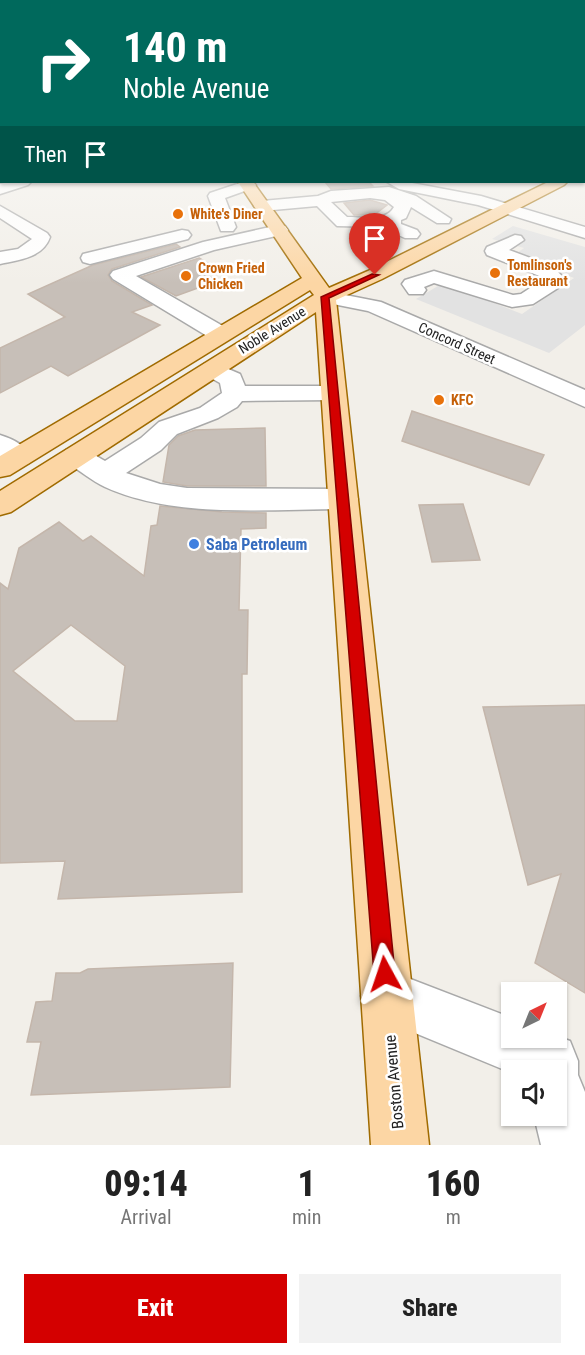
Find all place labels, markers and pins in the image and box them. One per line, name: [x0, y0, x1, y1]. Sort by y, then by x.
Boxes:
place label: White's Diner: [190, 206, 263, 222]
marker: White's Diner: [171, 207, 185, 221]
pin: [349, 213, 400, 275]
place label: Tomlinson's Restaurant: [507, 257, 572, 289]
place label: Crown Fried Chicken: [198, 260, 265, 292]
marker: Tomlinson's Restaurant: [488, 266, 502, 280]
marker: Crown Fried Chicken: [179, 269, 193, 283]
place label: KFC: [451, 392, 473, 408]
marker: KFC: [432, 393, 446, 407]
place label: Saba Petroleum: [206, 535, 307, 554]
marker: Saba Petroleum: [187, 537, 201, 551]

